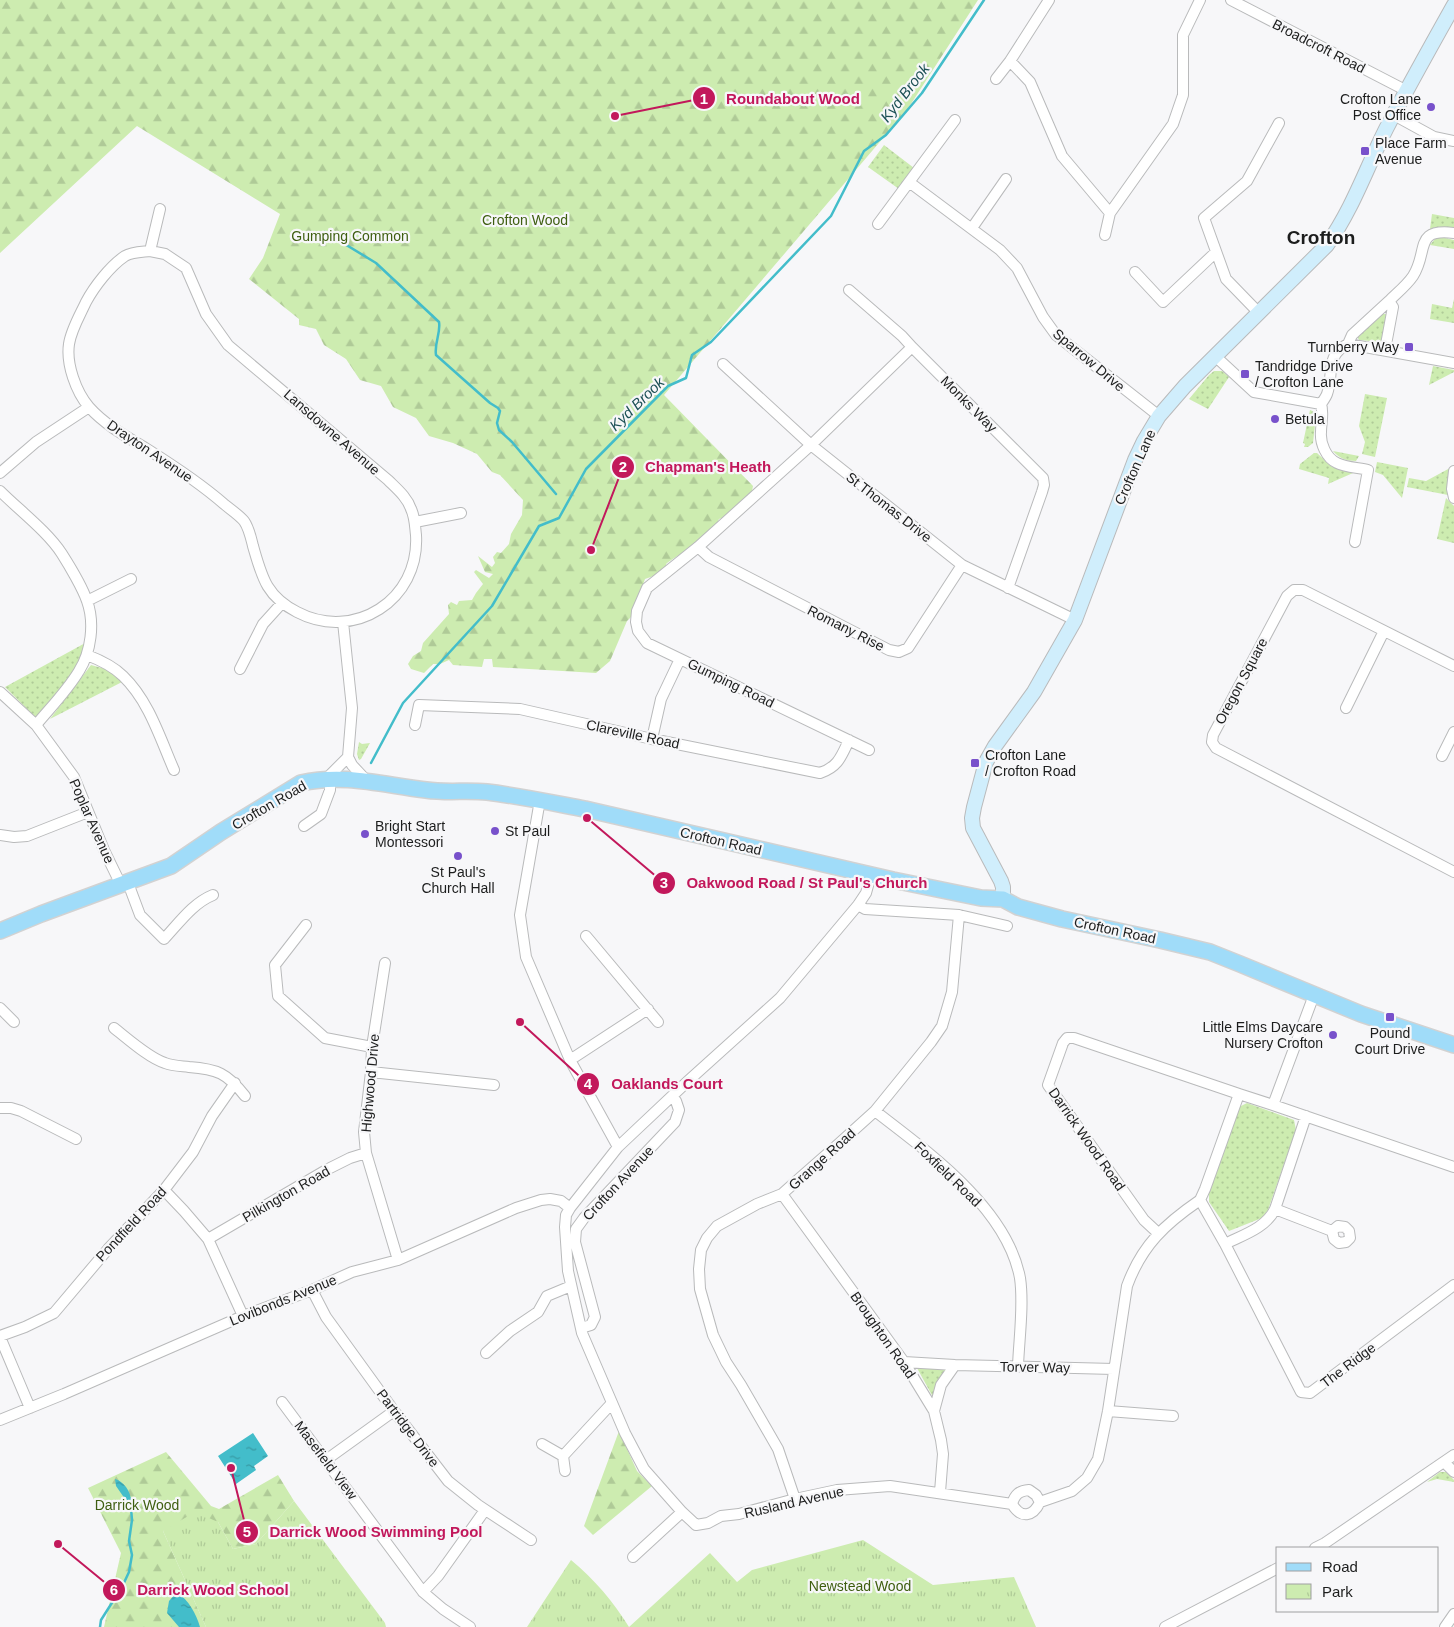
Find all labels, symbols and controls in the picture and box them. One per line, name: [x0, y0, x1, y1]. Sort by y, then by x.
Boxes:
street label: Broadcroft Road: [1270, 16, 1368, 76]
water label: Kyd Brook: [877, 59, 934, 125]
callout: Roundabout Wood: [691, 83, 870, 113]
text: 1: [700, 90, 708, 107]
text: Roundabout Wood: [726, 90, 860, 107]
place label: Crofton Lane Post Office: [1340, 91, 1421, 123]
marker: Crofton Lane Post Office: [1425, 101, 1437, 113]
place label: Place Farm Avenue: [1375, 135, 1447, 167]
marker: Place Farm Avenue: [1359, 145, 1371, 157]
park label: Crofton Wood: [482, 212, 568, 228]
district label: Crofton: [1287, 227, 1355, 248]
park label: Gumping Common: [291, 228, 409, 244]
street label: Sparrow Drive: [1050, 325, 1128, 395]
place label: Turnberry Way: [1307, 339, 1399, 355]
marker: Turnberry Way: [1403, 341, 1415, 353]
place label: Tandridge Drive / Crofton Lane: [1255, 358, 1353, 390]
marker: Tandridge Drive / Crofton Lane: [1239, 368, 1251, 380]
water label: Kyd Brook: [606, 372, 669, 434]
street label: Monks Way: [938, 373, 1000, 435]
street label: Lansdowne Avenue: [281, 386, 383, 478]
place label: Betula: [1285, 411, 1325, 427]
marker: Betula: [1269, 413, 1281, 425]
street label: Drayton Avenue: [104, 417, 196, 486]
street label: Crofton Lane: [1111, 427, 1159, 507]
callout: Chapman's Heath: [610, 452, 781, 482]
text: 2: [619, 458, 627, 475]
text: Chapman's Heath: [645, 458, 771, 475]
street label: St Thomas Drive: [843, 469, 935, 545]
street label: Romany Rise: [805, 602, 887, 654]
street label: Oregon Square: [1211, 635, 1271, 727]
street label: Gumping Road: [685, 655, 777, 711]
street label: Clareville Road: [585, 716, 681, 752]
place label: Crofton Lane / Crofton Road: [985, 747, 1076, 779]
marker: Crofton Lane / Crofton Road: [969, 757, 981, 769]
street label: Poplar Avenue: [66, 776, 118, 866]
street label: Crofton Road: [229, 777, 309, 833]
place label: Bright Start Montessori: [375, 818, 445, 850]
place label: St Paul: [505, 823, 550, 839]
street label: Crofton Road: [679, 824, 763, 858]
marker: St Paul: [489, 825, 501, 837]
marker: Bright Start Montessori: [359, 828, 371, 840]
marker: St Paul's Church Hall: [452, 850, 464, 862]
place label: St Paul's Church Hall: [421, 864, 495, 896]
callout: Oakwood Road / St Paul's Church: [652, 868, 938, 898]
text: 3: [660, 874, 668, 891]
text: Oakwood Road / St Paul's Church: [686, 874, 928, 891]
street label: Crofton Road: [1073, 914, 1157, 946]
marker: Pound Court Drive: [1384, 1011, 1396, 1023]
place label: Little Elms Daycare Nursery Crofton: [1202, 1019, 1323, 1051]
place label: Pound Court Drive: [1355, 1025, 1426, 1057]
marker: Little Elms Daycare Nursery Crofton: [1327, 1029, 1339, 1041]
street label: Highwood Drive: [358, 1033, 382, 1133]
callout: Oaklands Court: [576, 1069, 733, 1099]
text: 4: [584, 1075, 593, 1092]
text: Oaklands Court: [611, 1075, 723, 1092]
street label: Darrick Wood Road: [1045, 1084, 1129, 1194]
street label: Grange Road: [785, 1125, 859, 1193]
street label: Foxfield Road: [911, 1138, 985, 1210]
street label: Crofton Avenue: [579, 1142, 657, 1224]
street label: Pilkington Road: [240, 1163, 332, 1225]
street label: Pondfield Road: [92, 1184, 170, 1264]
street label: Lovibonds Avenue: [227, 1271, 339, 1329]
street label: Broughton Road: [847, 1289, 919, 1381]
street label: The Ridge: [1317, 1339, 1379, 1391]
street label: Torver Way: [1000, 1358, 1070, 1376]
street label: Partridge Drive: [374, 1386, 443, 1470]
street label: Masefield View: [291, 1418, 361, 1503]
street label: Rusland Avenue: [743, 1483, 846, 1521]
park label: Darrick Wood: [95, 1497, 179, 1513]
callout: Darrick Wood Swimming Pool: [235, 1517, 493, 1547]
text: 5: [243, 1523, 251, 1540]
text: Darrick Wood Swimming Pool: [269, 1523, 483, 1540]
legend: [1276, 1547, 1439, 1612]
text: Road: [1322, 1558, 1358, 1575]
callout: Darrick Wood School: [102, 1575, 298, 1605]
park label: Newstead Wood: [809, 1578, 911, 1594]
text: 6: [110, 1581, 118, 1598]
text: Darrick Wood School: [137, 1581, 289, 1598]
text: Park: [1322, 1583, 1353, 1600]

